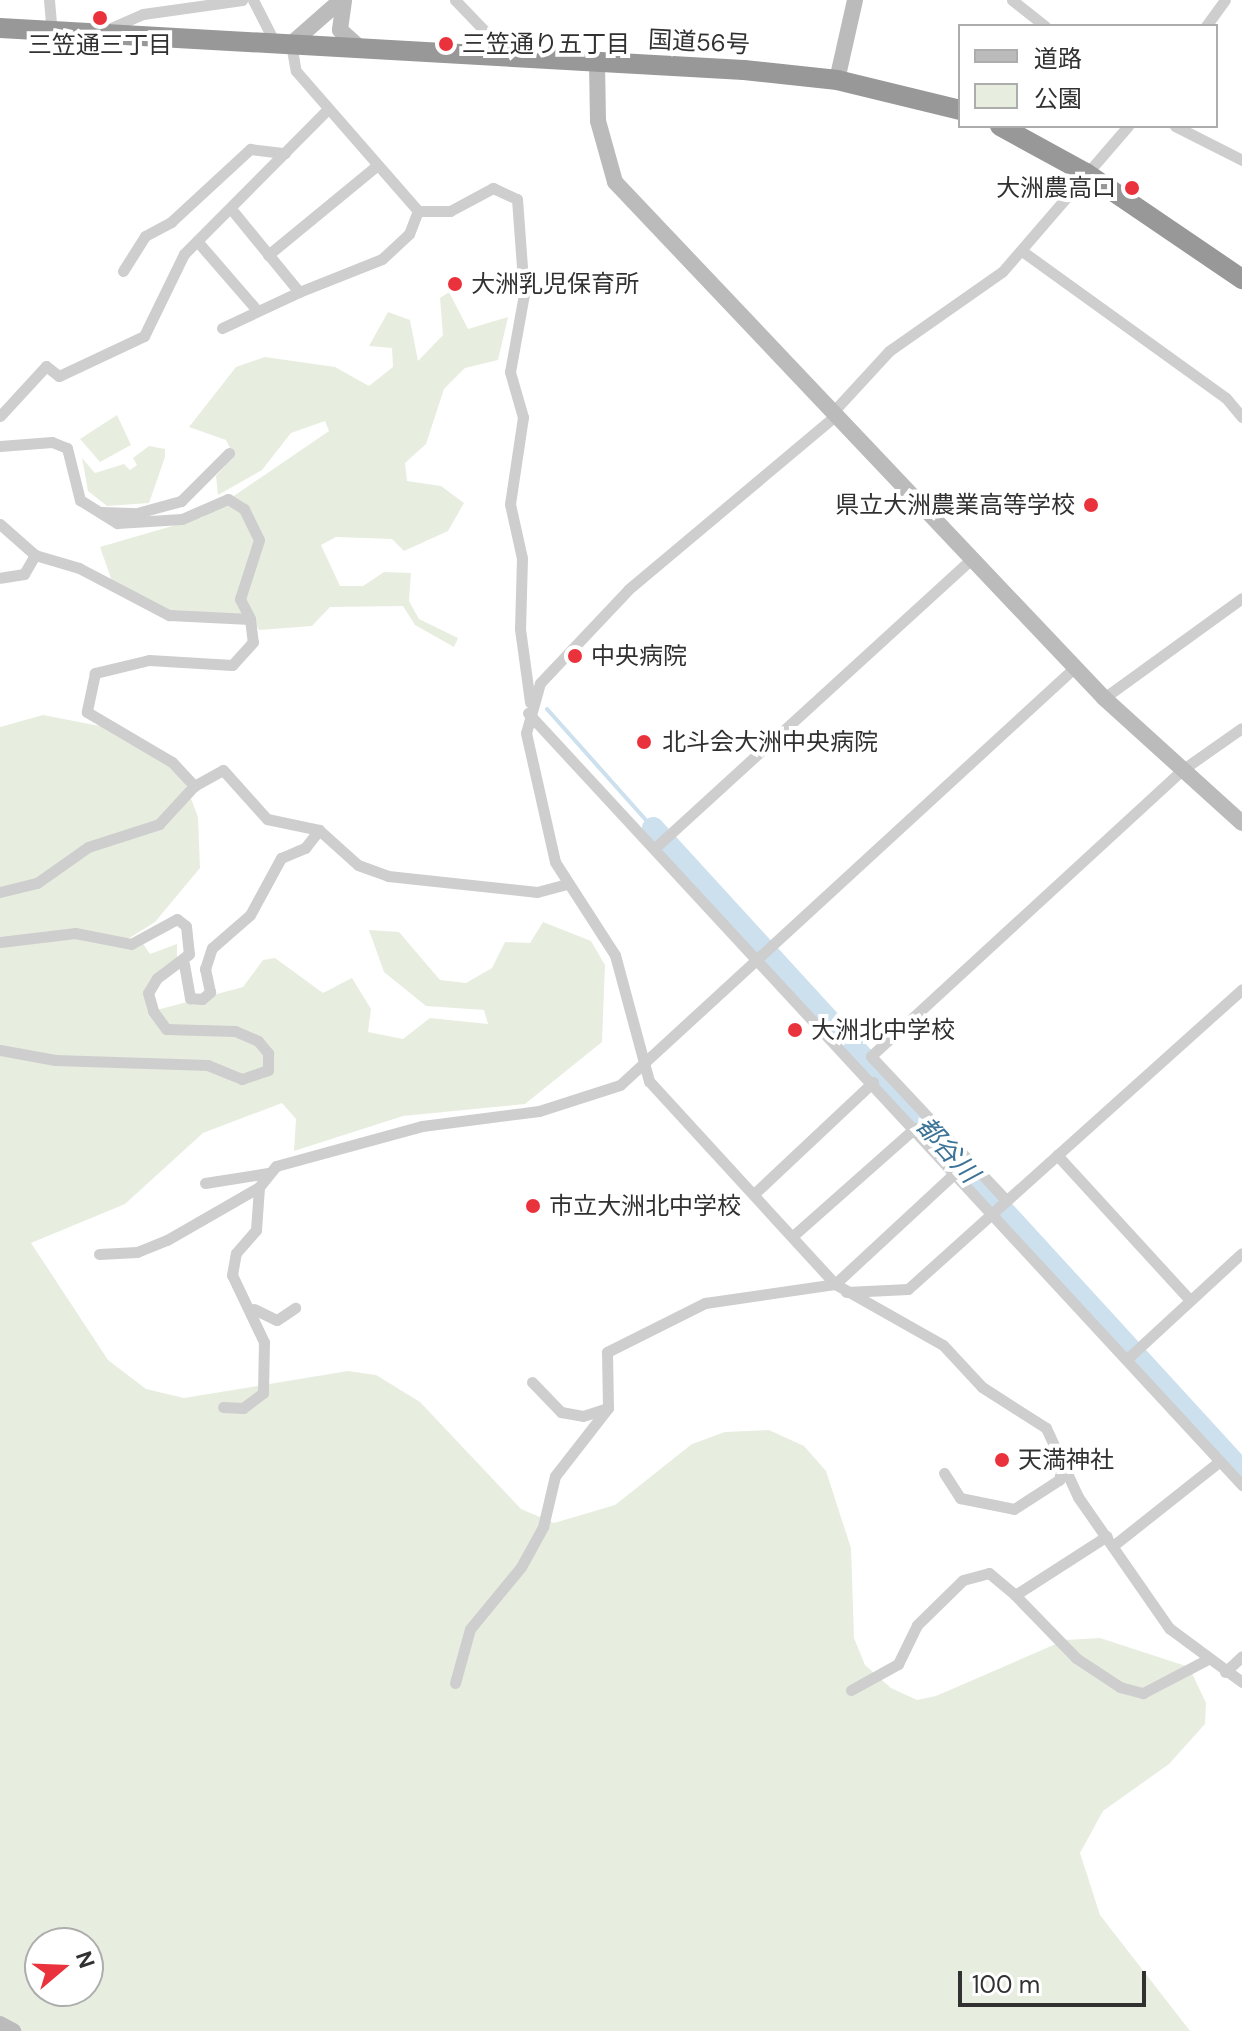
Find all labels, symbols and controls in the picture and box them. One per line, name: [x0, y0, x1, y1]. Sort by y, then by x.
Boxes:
marker: 三笠通三丁目: [91, 9, 109, 27]
legend: [958, 24, 1218, 128]
street label: 国道56号: [647, 25, 751, 59]
place label: 三笠通り五丁目: [462, 30, 630, 58]
place label: 三笠通三丁目: [28, 31, 172, 59]
marker: 三笠通り五丁目: [437, 35, 455, 53]
text: 道路: [1034, 43, 1082, 74]
text: 公園: [1034, 83, 1082, 114]
place label: 大洲農高口: [996, 174, 1116, 202]
marker: 大洲農高口: [1123, 179, 1141, 197]
place label: 大洲乳児保育所: [471, 270, 639, 298]
marker: 大洲乳児保育所: [446, 275, 464, 293]
place label: 県立大洲農業高等学校: [835, 491, 1075, 519]
marker: 県立大洲農業高等学校: [1082, 496, 1100, 514]
place label: 中央病院: [591, 642, 687, 670]
marker: 中央病院: [566, 647, 584, 665]
place label: 北斗会大洲中央病院: [662, 728, 878, 756]
marker: 北斗会大洲中央病院: [633, 731, 655, 753]
place label: 大洲北中学校: [811, 1016, 955, 1044]
marker: 大洲北中学校: [786, 1021, 804, 1039]
water label: 都谷川: [909, 1111, 985, 1189]
place label: 市立大洲北中学校: [549, 1192, 741, 1220]
marker: 市立大洲北中学校: [524, 1197, 542, 1215]
place label: 天満神社: [1018, 1446, 1114, 1474]
marker: 天満神社: [993, 1451, 1011, 1469]
north arrow: [24, 1927, 104, 2007]
text: N: [69, 1947, 102, 1972]
scale bar: [962, 1955, 1150, 2005]
text: 100 m: [972, 1969, 1040, 2000]

